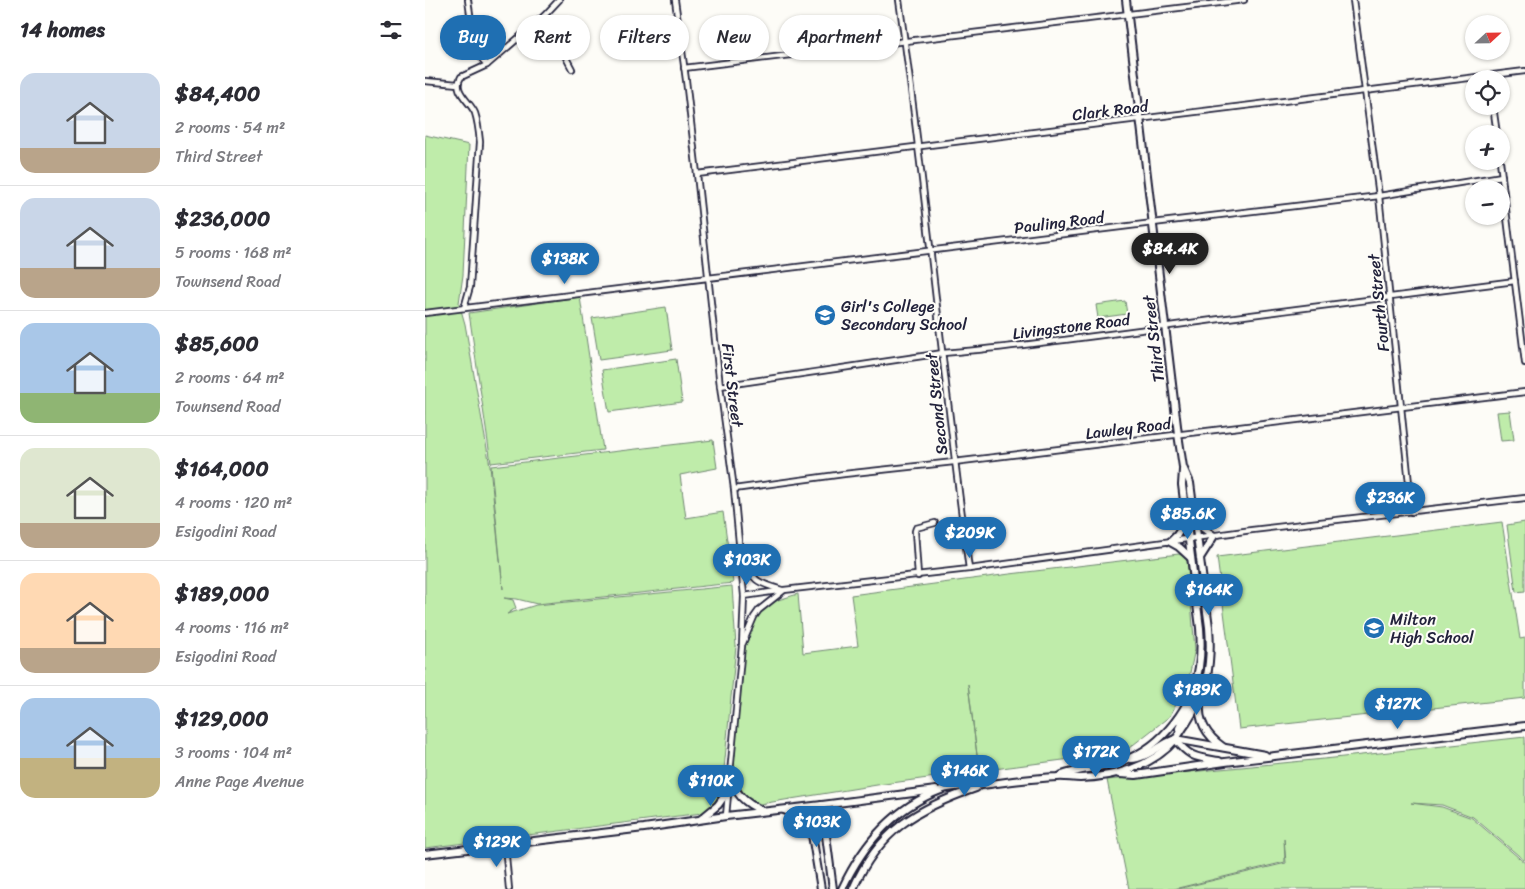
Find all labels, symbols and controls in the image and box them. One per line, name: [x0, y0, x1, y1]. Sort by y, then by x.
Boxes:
text: 14 homes: [20, 11, 105, 49]
chip: Buy: [440, 15, 506, 60]
chip: Rent: [516, 15, 590, 60]
chip: Filters: [600, 15, 689, 60]
chip: New: [699, 15, 769, 60]
chip: Apartment: [779, 15, 900, 60]
north arrow: [1465, 15, 1510, 60]
map controls: [1465, 15, 1510, 225]
icon: filters: [377, 16, 405, 44]
button: locate: [1465, 70, 1510, 115]
text: $84,400: [175, 75, 260, 113]
street label: Clark Road: [1071, 91, 1151, 130]
icon: home: [60, 93, 120, 153]
text: 2 rooms · 54 m²: [175, 113, 285, 142]
button: +: [1465, 125, 1510, 170]
text: Third Street: [175, 142, 262, 171]
button: −: [1465, 180, 1510, 225]
text: $236,000: [175, 200, 270, 238]
street label: Pauling Road: [1012, 202, 1107, 242]
icon: home: [60, 218, 120, 278]
pin: $84.4K: [1129, 232, 1211, 275]
text: $84.4K: [1143, 234, 1197, 263]
text: 5 rooms · 168 m²: [175, 238, 292, 267]
pin: $138K: [530, 242, 600, 285]
text: $138K: [542, 244, 588, 273]
street label: Fourth Street: [1359, 252, 1398, 353]
text: Townsend Road: [175, 267, 280, 296]
place label: Girl's College Secondary School: [841, 292, 967, 339]
street label: Third Street: [1134, 293, 1173, 384]
school or university icon: Girl's College Secondary School: [813, 303, 837, 327]
street label: Livingstone Road: [1011, 305, 1133, 348]
text: $85,600: [175, 325, 259, 363]
street label: First Street: [713, 342, 752, 429]
icon: home: [60, 343, 120, 403]
street label: Second Street: [917, 351, 956, 456]
text: 2 rooms · 64 m²: [175, 363, 285, 392]
text: Townsend Road: [175, 392, 280, 421]
street label: Lawley Road: [1084, 409, 1174, 448]
text: $164,000: [175, 450, 269, 488]
icon: home: [60, 468, 120, 528]
pin: $236K: [1355, 482, 1425, 524]
text: $236K: [1366, 483, 1414, 512]
text: 4 rooms · 120 m²: [175, 488, 292, 517]
pin: $85.6K: [1147, 498, 1229, 540]
text: $85.6K: [1161, 499, 1215, 528]
pin: $209K: [935, 516, 1005, 559]
text: Esigodini Road: [175, 517, 276, 546]
text: $209K: [945, 518, 995, 547]
pin: $103K: [712, 544, 782, 586]
text: $103K: [724, 545, 770, 574]
pin: $164K: [1174, 574, 1244, 616]
text: $189,000: [175, 575, 269, 613]
text: $164K: [1186, 575, 1232, 604]
icon: home: [60, 593, 120, 653]
place label: Milton High School: [1390, 605, 1474, 652]
text: 4 rooms · 116 m²: [175, 613, 289, 642]
school or university icon: Milton High School: [1362, 616, 1386, 640]
text: Esigodini Road: [175, 642, 276, 671]
pin: $189K: [1162, 674, 1232, 716]
text: $189K: [1174, 675, 1220, 704]
pin: $127K: [1363, 688, 1433, 730]
text: $127K: [1375, 689, 1421, 718]
text: $129,000: [175, 700, 269, 738]
icon: home: [60, 718, 120, 778]
pin: $172K: [1061, 736, 1131, 778]
text: $172K: [1073, 737, 1119, 766]
text: 3 rooms · 104 m²: [175, 738, 292, 767]
pin: $146K: [930, 754, 1000, 797]
text: $146K: [942, 756, 988, 785]
pin: $110K: [676, 764, 746, 807]
text: $110K: [689, 766, 733, 795]
text: Anne Page Avenue: [175, 767, 304, 796]
pin: $103K: [782, 806, 852, 848]
text: $103K: [794, 807, 840, 836]
pin: $129K: [462, 826, 532, 868]
text: $129K: [474, 827, 520, 856]

